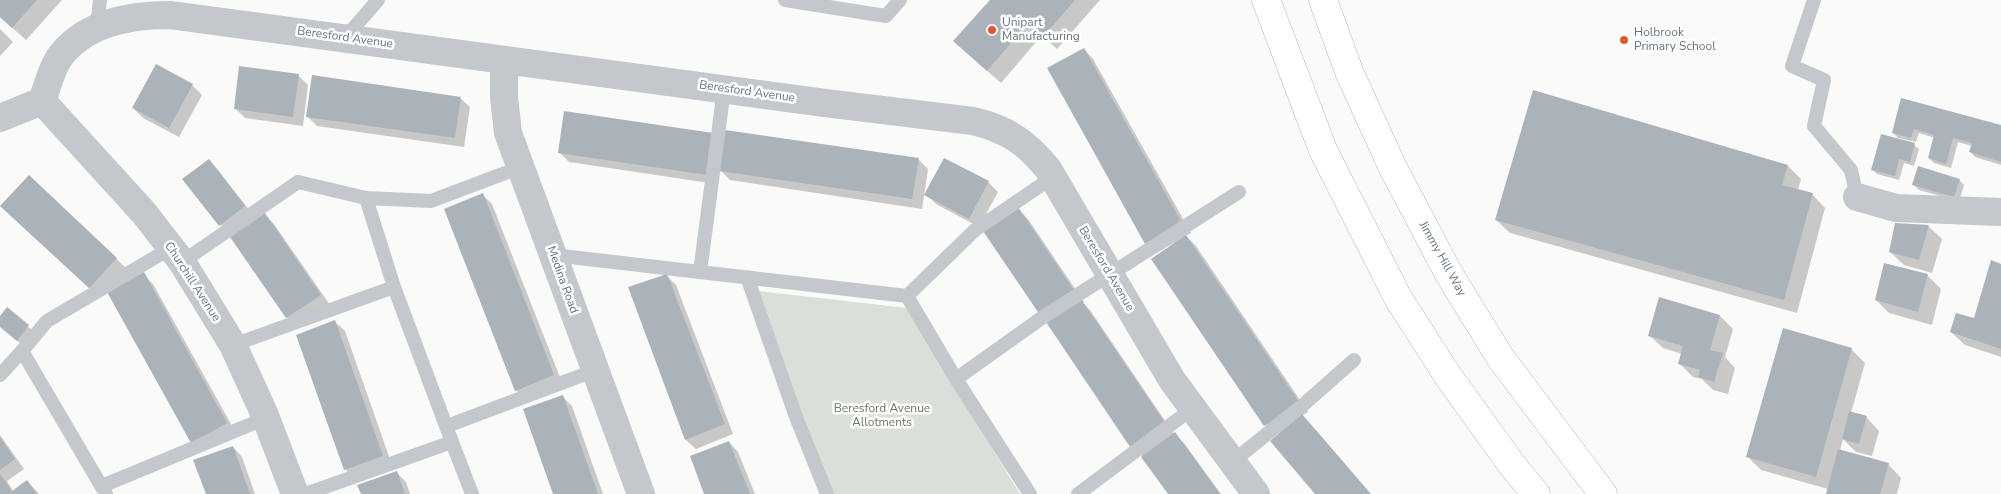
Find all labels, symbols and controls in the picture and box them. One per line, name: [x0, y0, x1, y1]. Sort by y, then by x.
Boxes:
place label: Unipart Manufacturing: [1002, 16, 1080, 44]
street label: Beresford Avenue: [296, 24, 394, 52]
marker: Unipart Manufacturing: [986, 24, 998, 36]
place label: Holbrook Primary School: [1634, 26, 1716, 54]
marker: Holbrook Primary School: [1618, 34, 1630, 46]
street label: Beresford Avenue: [698, 78, 796, 106]
street label: Jimmy Hill Way: [1415, 219, 1469, 299]
street label: Beresford Avenue: [1075, 224, 1137, 314]
street label: Churchill Avenue: [161, 239, 223, 325]
street label: Medina Road: [543, 244, 581, 316]
park label: Beresford Avenue Allotments: [834, 402, 930, 430]

